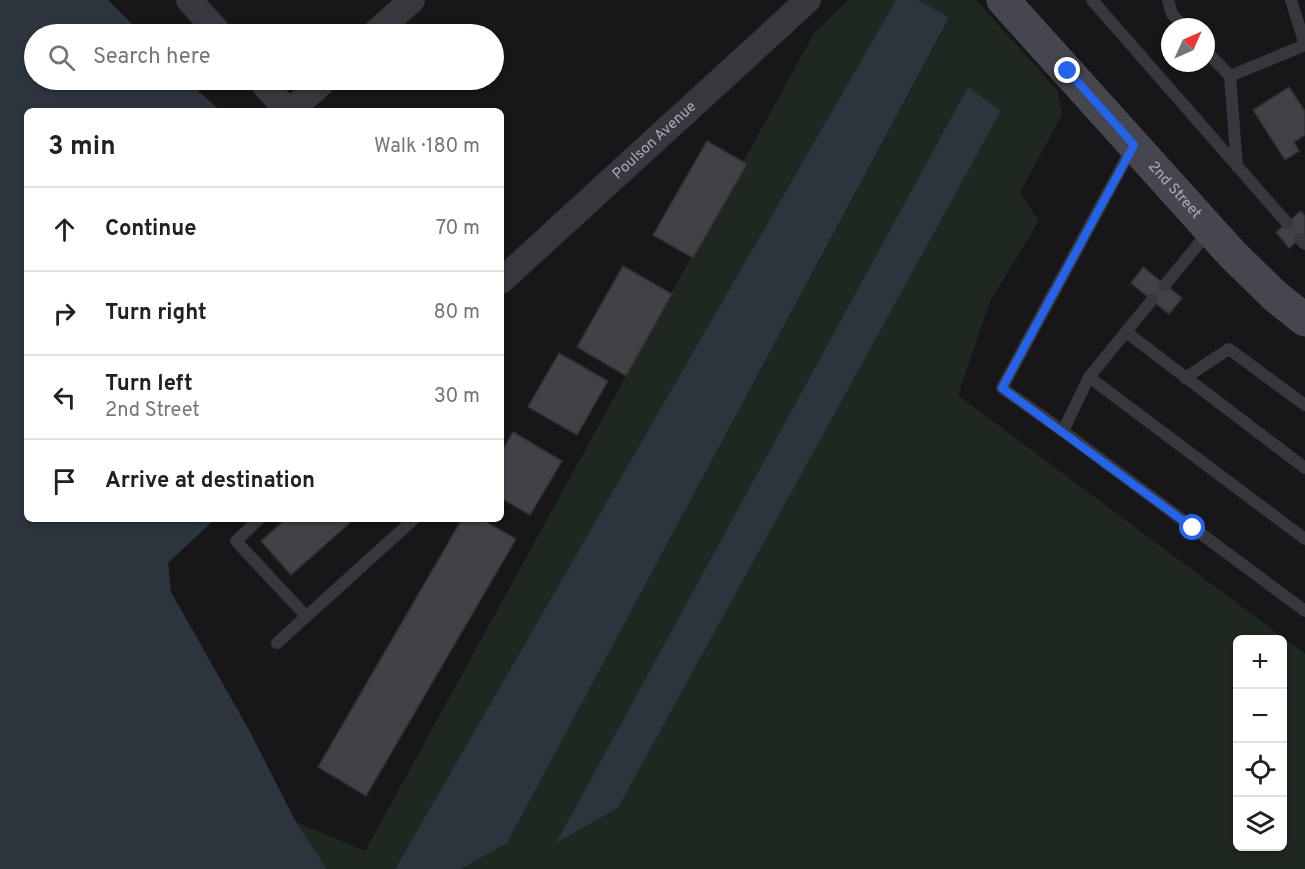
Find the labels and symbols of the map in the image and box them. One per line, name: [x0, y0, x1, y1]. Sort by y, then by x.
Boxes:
north arrow: [1161, 18, 1215, 72]
route end: [1054, 57, 1080, 83]
street label: Poulson Avenue: [609, 97, 700, 184]
street label: 2nd Street: [1144, 157, 1205, 223]
route start: [1179, 514, 1205, 540]

